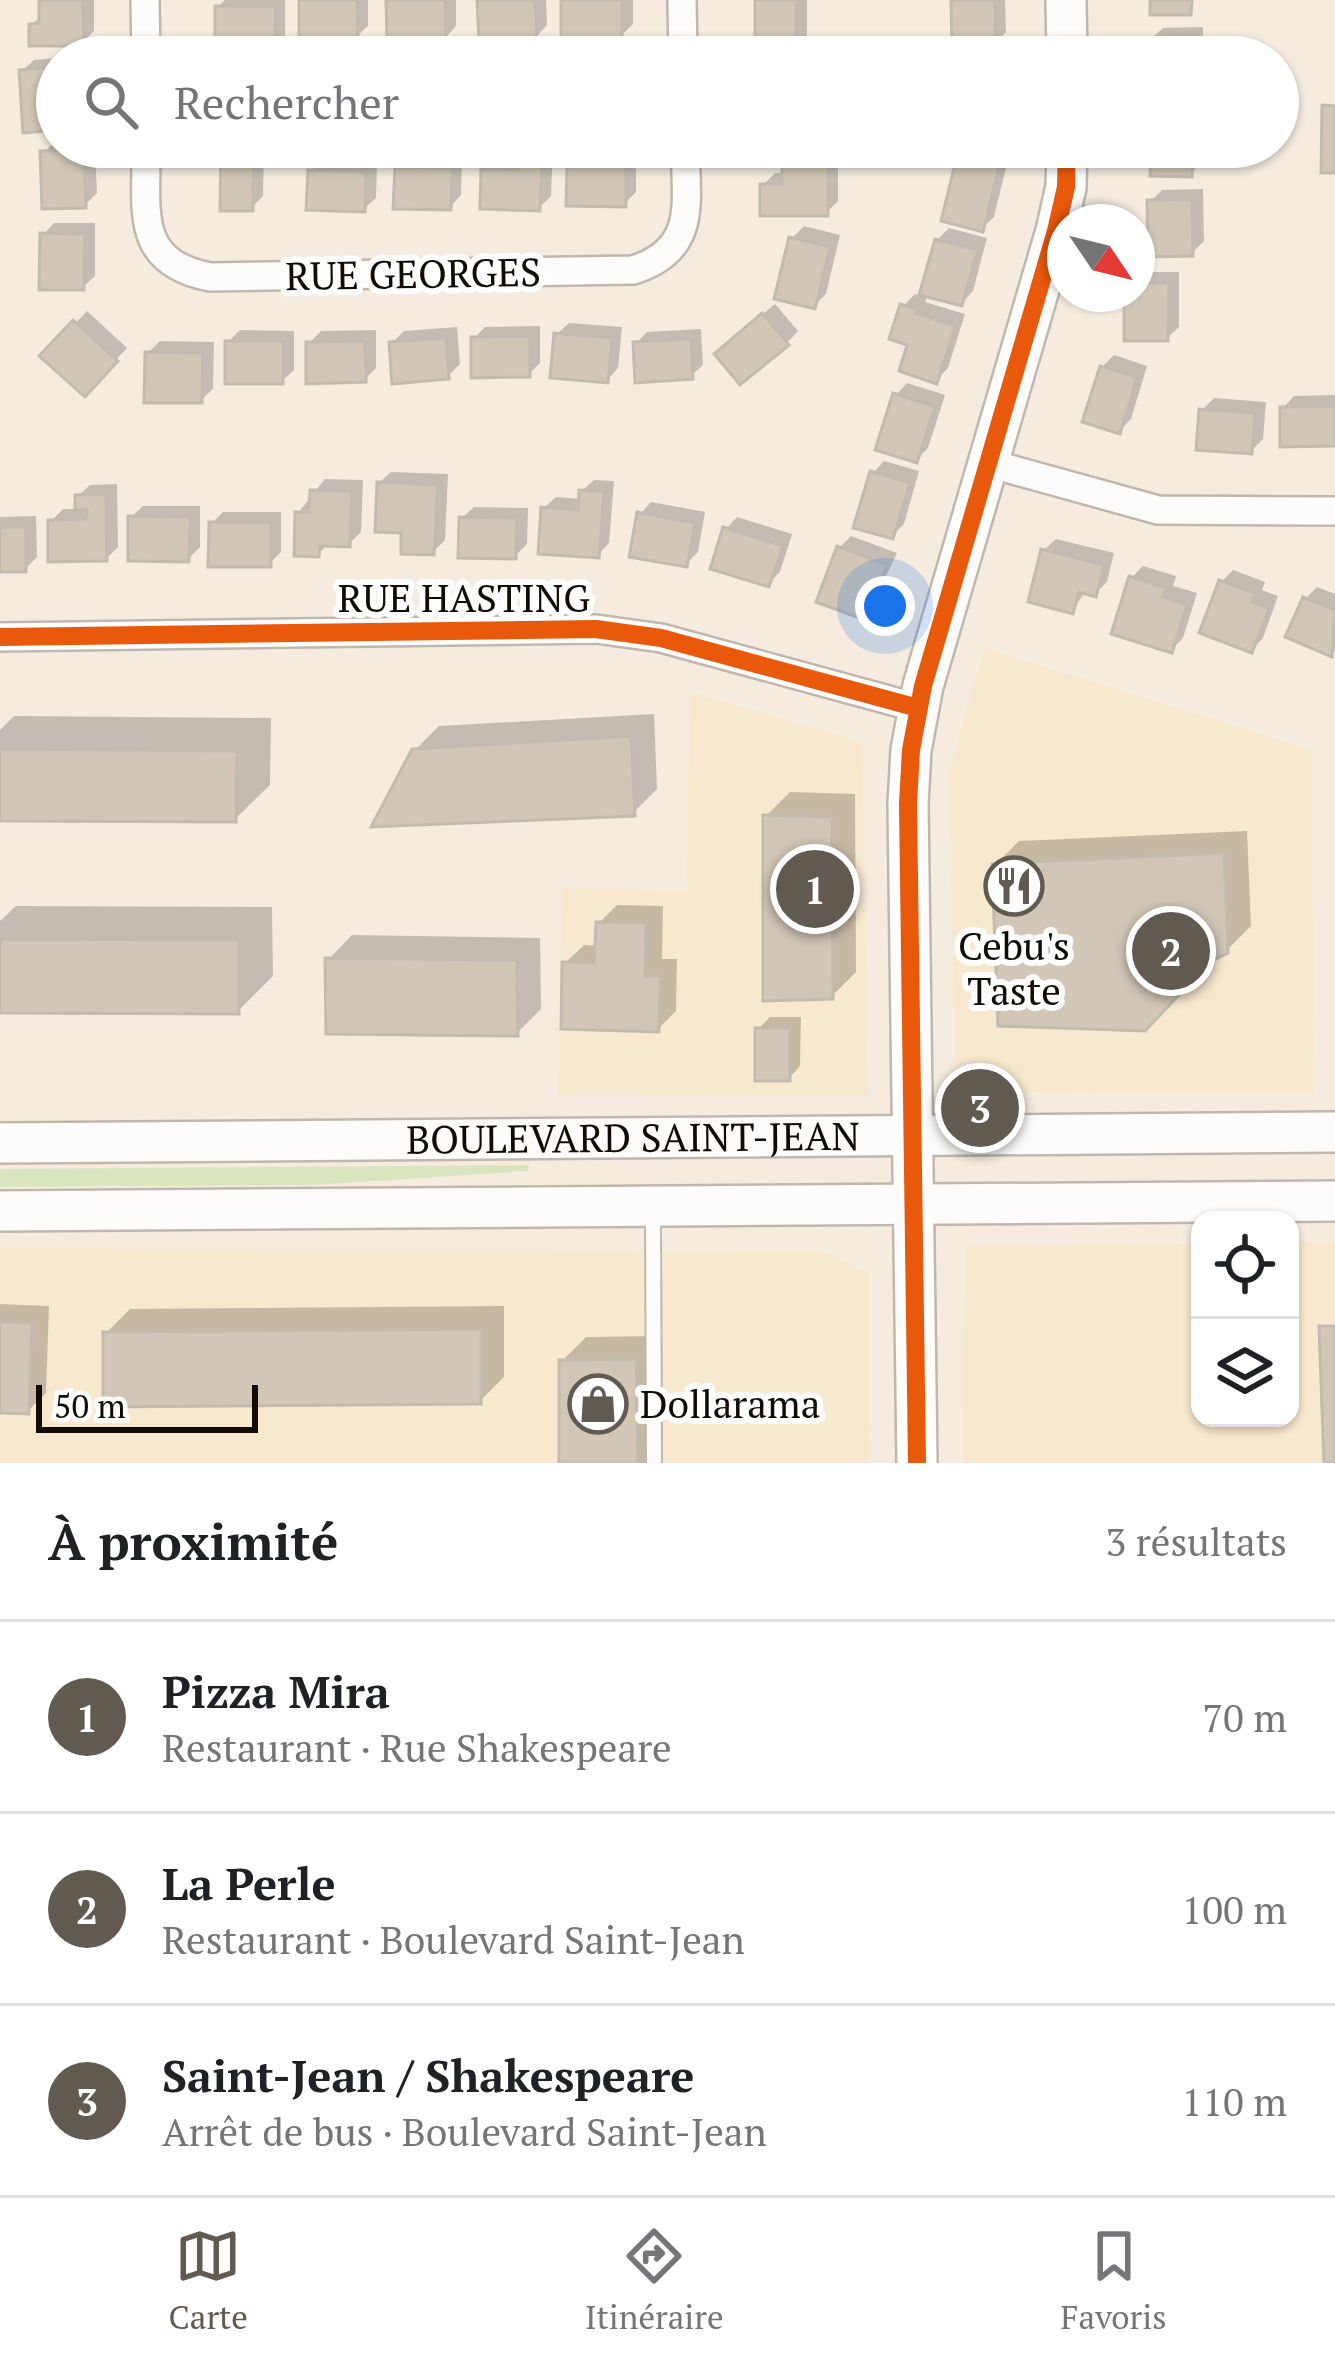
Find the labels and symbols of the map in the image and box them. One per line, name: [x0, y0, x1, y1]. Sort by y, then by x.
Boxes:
north arrow: [1047, 204, 1155, 312]
street label: RUE GEORGES: [285, 245, 541, 301]
street label: RUE HASTING: [338, 571, 590, 623]
your location: [855, 576, 915, 636]
pin: 1: [776, 844, 854, 934]
restaurant icon: Cebu's Taste: [983, 855, 1045, 917]
pin: 2: [1132, 906, 1210, 996]
place label: Cebu's Taste: [958, 919, 1070, 1016]
pin: 3: [941, 1063, 1019, 1153]
street label: BOULEVARD SAINT-JEAN: [406, 1109, 860, 1165]
shop icon: Dollarama: [567, 1373, 629, 1435]
place label: Dollarama: [640, 1377, 820, 1429]
scale bar: [36, 1379, 258, 1432]

